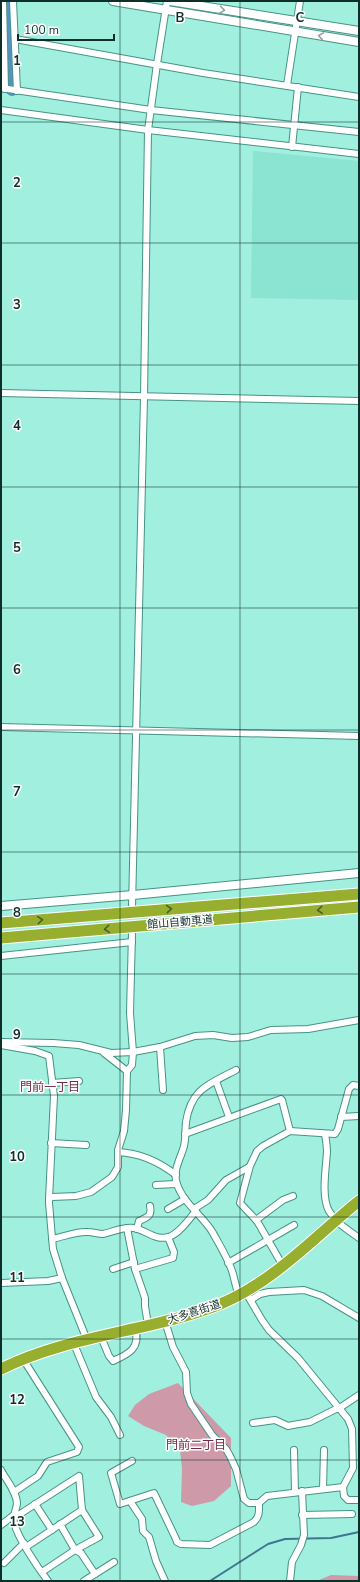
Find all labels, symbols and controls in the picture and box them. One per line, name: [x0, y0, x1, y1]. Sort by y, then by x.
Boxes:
one-way arrow: [219, 5, 225, 14]
text: B: [176, 9, 185, 27]
text: C: [296, 9, 305, 27]
scale bar: [18, 16, 114, 42]
text: 100 m: [24, 22, 59, 38]
one-way arrow: [317, 32, 324, 40]
text: 1: [13, 52, 21, 70]
text: 2: [13, 174, 21, 192]
text: 3: [13, 296, 21, 314]
text: 4: [13, 417, 21, 435]
text: 5: [13, 539, 21, 557]
text: 6: [13, 661, 21, 679]
text: 7: [13, 783, 21, 801]
text: 8: [13, 904, 21, 922]
one-way arrow: [166, 905, 172, 914]
one-way arrow: [317, 906, 323, 915]
street label: 館山自動車道: [146, 912, 214, 932]
one-way arrow: [37, 916, 43, 925]
one-way arrow: [104, 924, 110, 933]
text: 9: [13, 1026, 21, 1044]
district label: 門前一丁目: [20, 1079, 80, 1095]
text: 10: [9, 1148, 25, 1166]
text: 11: [9, 1269, 25, 1287]
street label: 大多喜街道: [166, 1296, 222, 1328]
text: 12: [9, 1391, 25, 1409]
district label: 門前二丁目: [166, 1437, 226, 1453]
text: 13: [9, 1513, 25, 1531]

